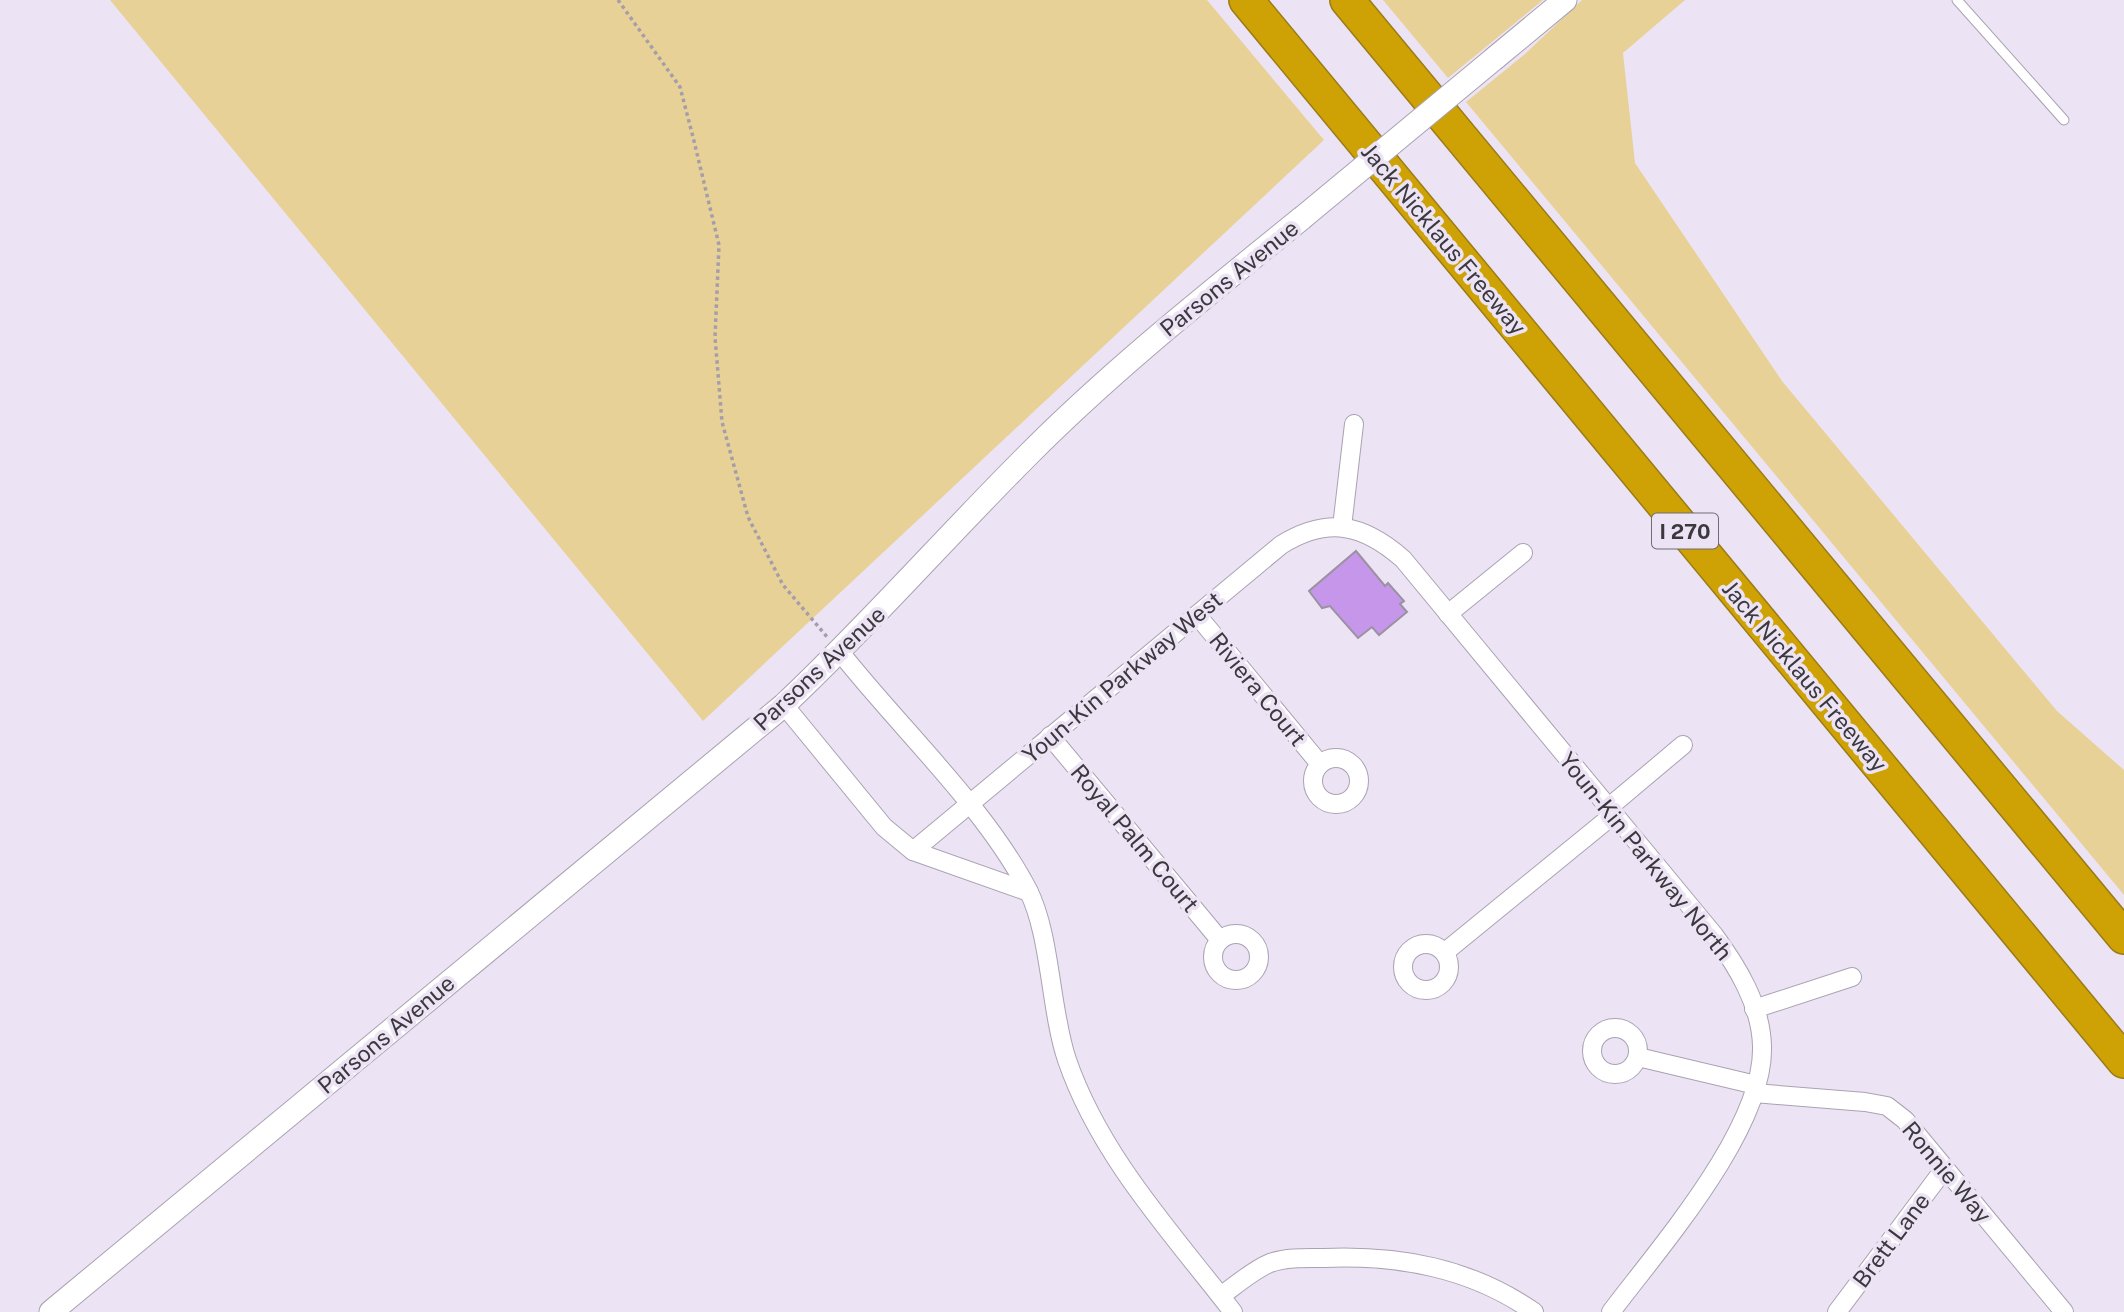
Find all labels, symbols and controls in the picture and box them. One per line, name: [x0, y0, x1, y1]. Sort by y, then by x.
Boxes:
street label: Jack Nicklaus Freeway: [1356, 138, 1532, 340]
street label: Parsons Avenue: [1154, 214, 1304, 342]
road number: I 270: [1652, 514, 1718, 548]
street label: Jack Nicklaus Freeway: [1717, 575, 1893, 777]
street label: Youn-Kin Parkway West: [1017, 586, 1227, 768]
street label: Parsons Avenue: [748, 600, 890, 736]
street label: Riviera Court: [1204, 627, 1312, 751]
street label: Youn-Kin Parkway North: [1554, 747, 1738, 965]
street label: Royal Palm Court: [1065, 759, 1205, 917]
street label: Parsons Avenue: [312, 969, 460, 1099]
street label: Ronnie Way: [1897, 1116, 1997, 1228]
street label: Brett Lane: [1847, 1188, 1935, 1292]

